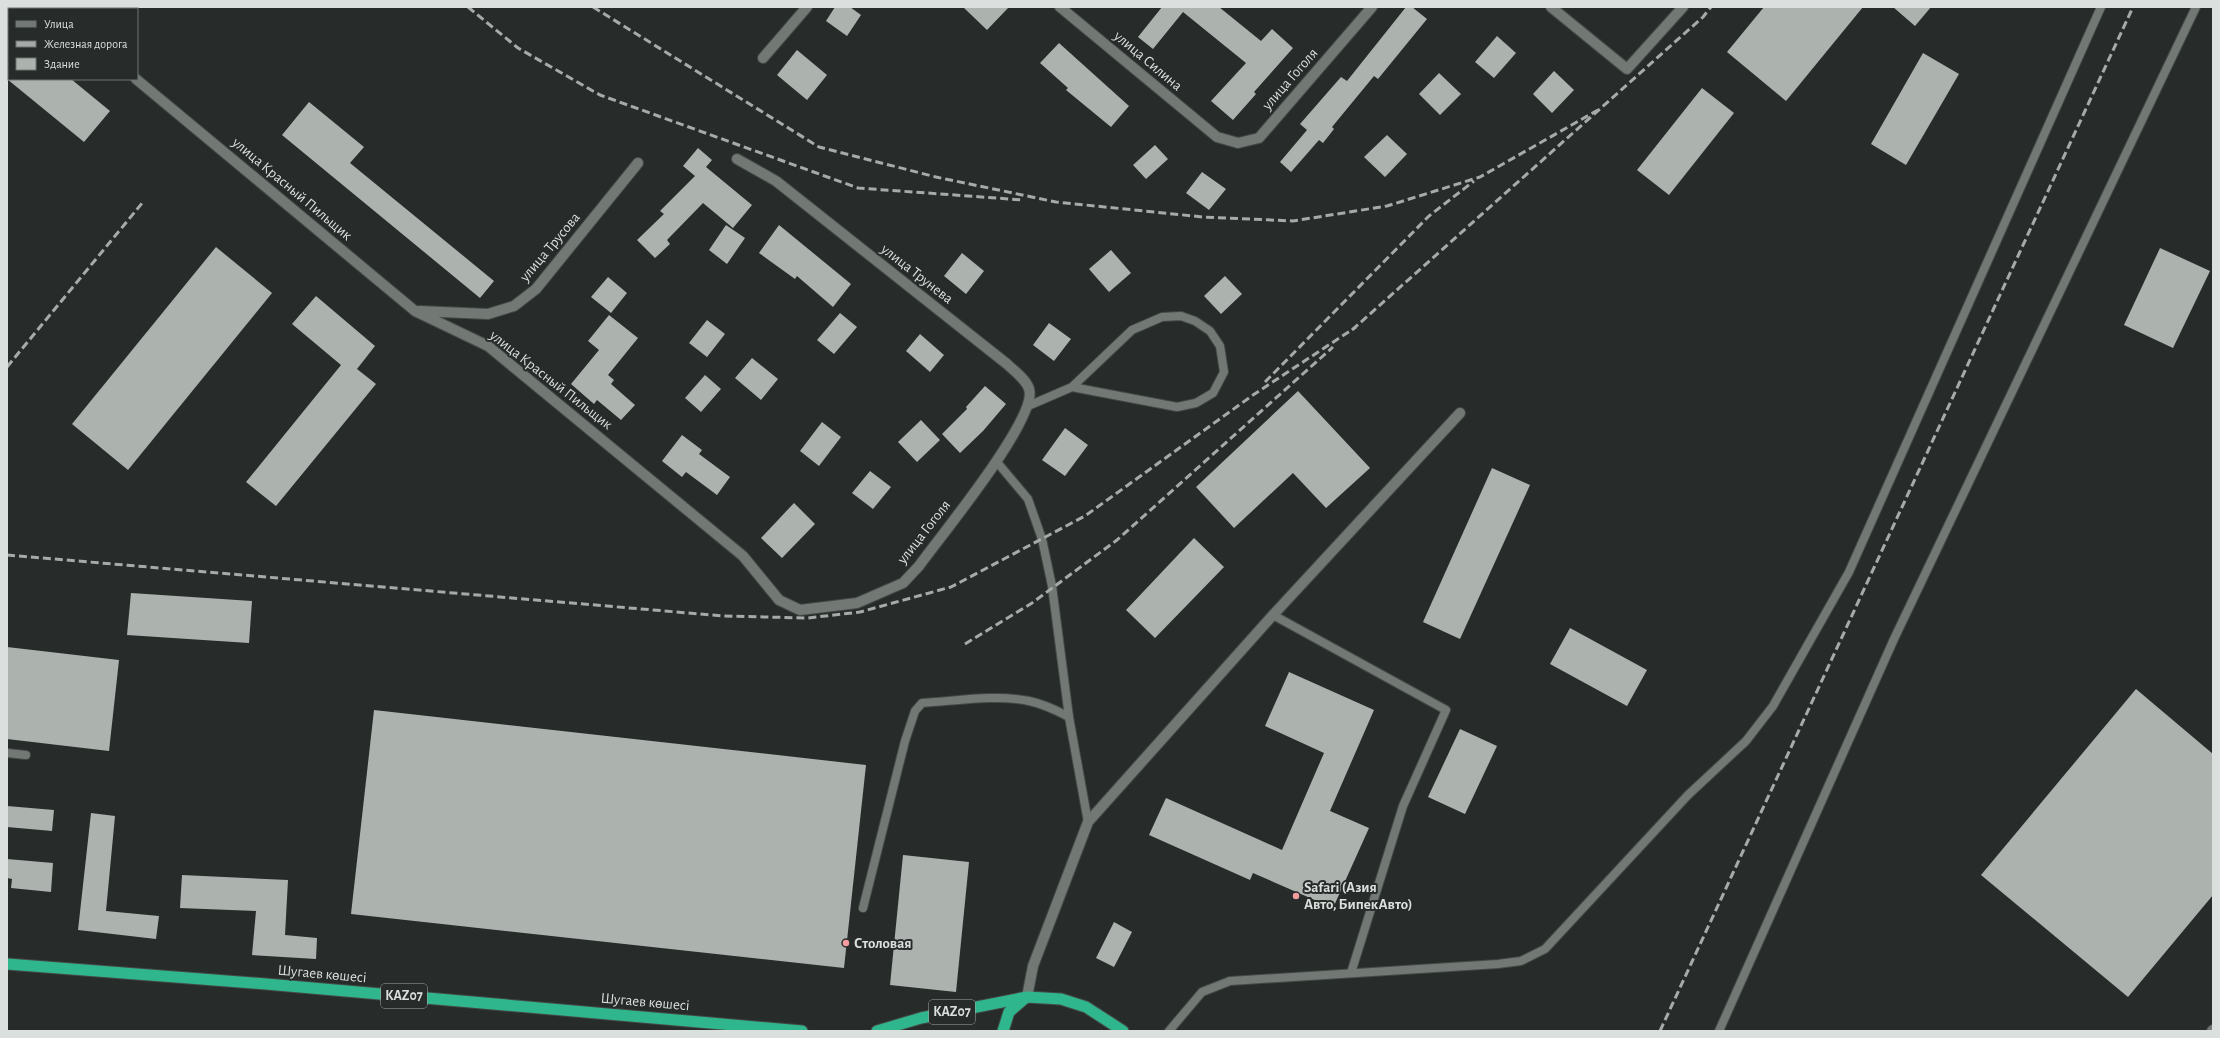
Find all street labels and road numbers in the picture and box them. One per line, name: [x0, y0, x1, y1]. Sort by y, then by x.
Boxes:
street label: улица Силина: [1110, 28, 1185, 94]
street label: улица Гоголя: [1259, 45, 1321, 113]
street label: улица Красный Пильщик: [229, 134, 355, 243]
street label: улица Трусова: [516, 210, 583, 285]
street label: улица Трунева: [877, 241, 956, 307]
street label: улица Красный Пильщик: [486, 327, 615, 432]
street label: улица Гоголя: [894, 497, 953, 567]
street label: Шугаев көшесі: [277, 963, 367, 985]
road number: KAZ07: [381, 984, 427, 1008]
street label: Шугаев көшесі: [600, 991, 690, 1013]
road number: KAZ07: [929, 1000, 975, 1024]

